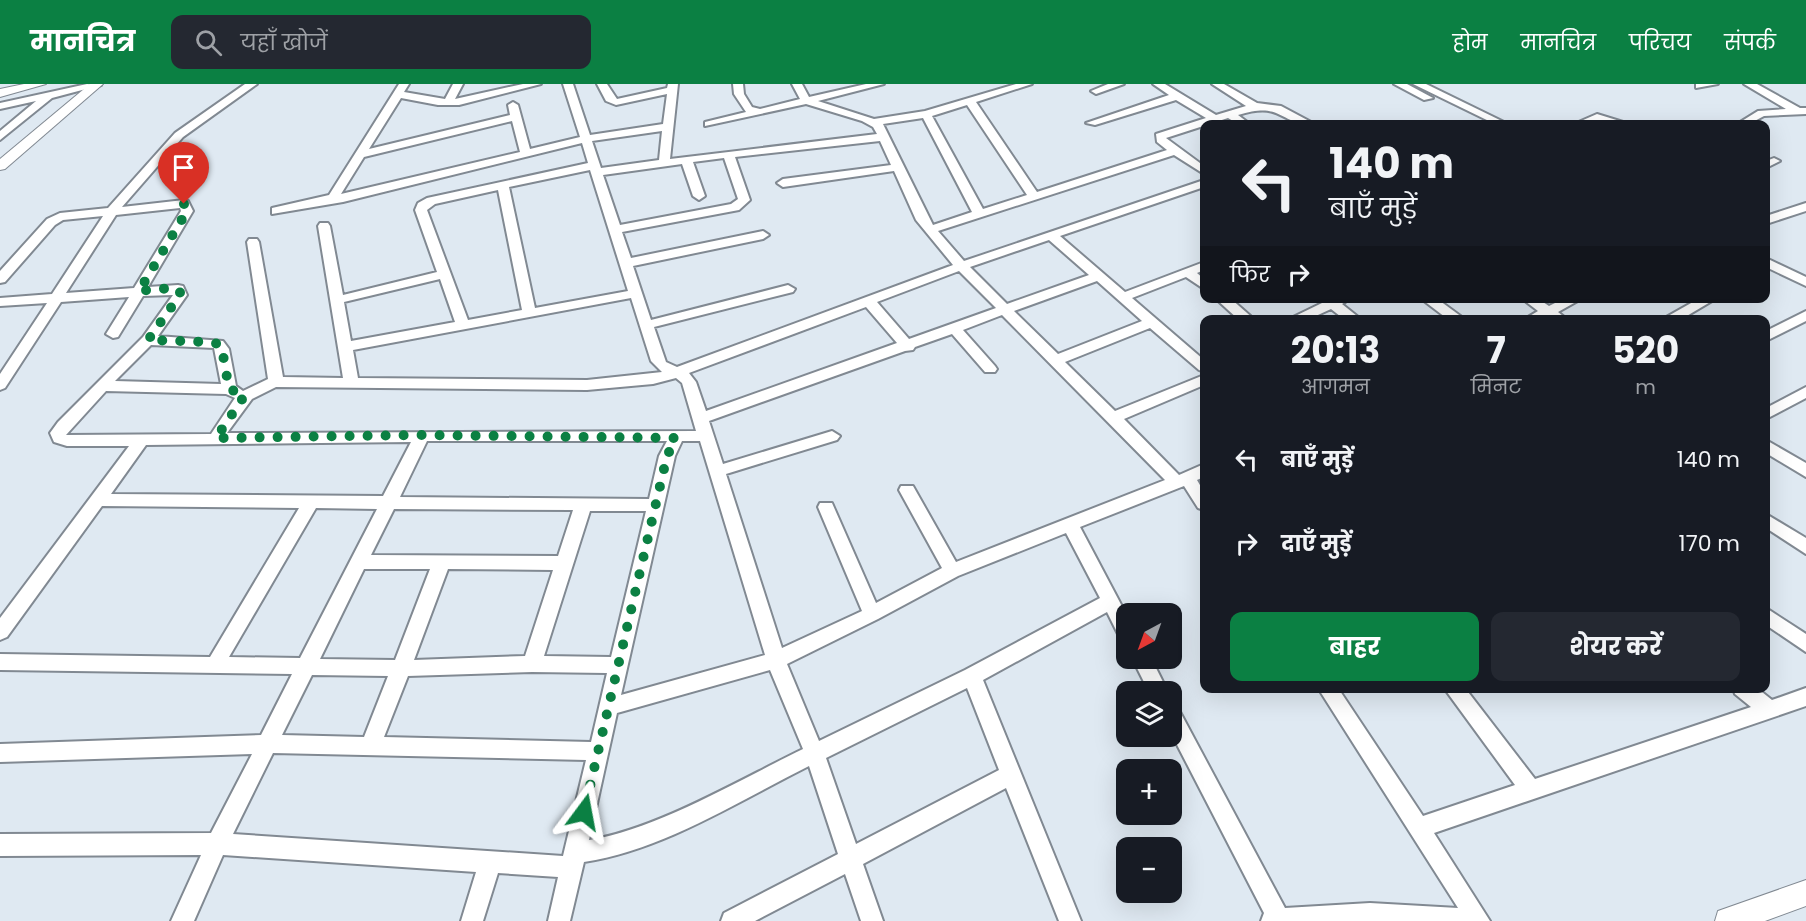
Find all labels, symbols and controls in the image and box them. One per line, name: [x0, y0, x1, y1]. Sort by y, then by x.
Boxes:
search box: [171, 15, 591, 69]
text: मानचित्र: [30, 22, 135, 61]
icon: search: [192, 26, 225, 59]
text: यहाँ खोजें: [240, 27, 327, 58]
text: होम: [1453, 28, 1488, 57]
text: मानचित्र: [1521, 28, 1596, 57]
text: परिचय: [1629, 28, 1691, 57]
text: संपर्क: [1724, 28, 1776, 57]
text: 140 m: [1329, 134, 1454, 193]
pin: [158, 142, 209, 204]
icon: left: [1230, 144, 1308, 222]
icon: arrive: [167, 151, 200, 184]
text: बाएँ मुड़ें: [1329, 190, 1417, 227]
icon: right: [1282, 258, 1315, 291]
text: फिर: [1230, 259, 1270, 290]
text: 20:13: [1291, 325, 1380, 376]
text: 7: [1486, 325, 1506, 376]
text: 520: [1612, 325, 1679, 376]
text: आगमन: [1301, 373, 1370, 401]
text: मिनट: [1471, 373, 1521, 401]
text: m: [1635, 373, 1656, 401]
icon: left: [1230, 443, 1263, 476]
text: बाएँ मुड़ें: [1281, 444, 1353, 475]
text: 140 m: [1677, 444, 1740, 475]
icon: right: [1230, 527, 1263, 560]
text: दाएँ मुड़ें: [1281, 528, 1352, 559]
text: 170 m: [1679, 528, 1740, 559]
north arrow: [1116, 603, 1182, 669]
map controls: [1116, 603, 1182, 903]
button: बाहर: [1230, 612, 1479, 681]
button: शेयर करें: [1491, 612, 1740, 681]
button: layers: [1116, 681, 1182, 747]
button: +: [1116, 759, 1182, 825]
position arrow: [552, 780, 616, 844]
button: −: [1116, 837, 1182, 903]

